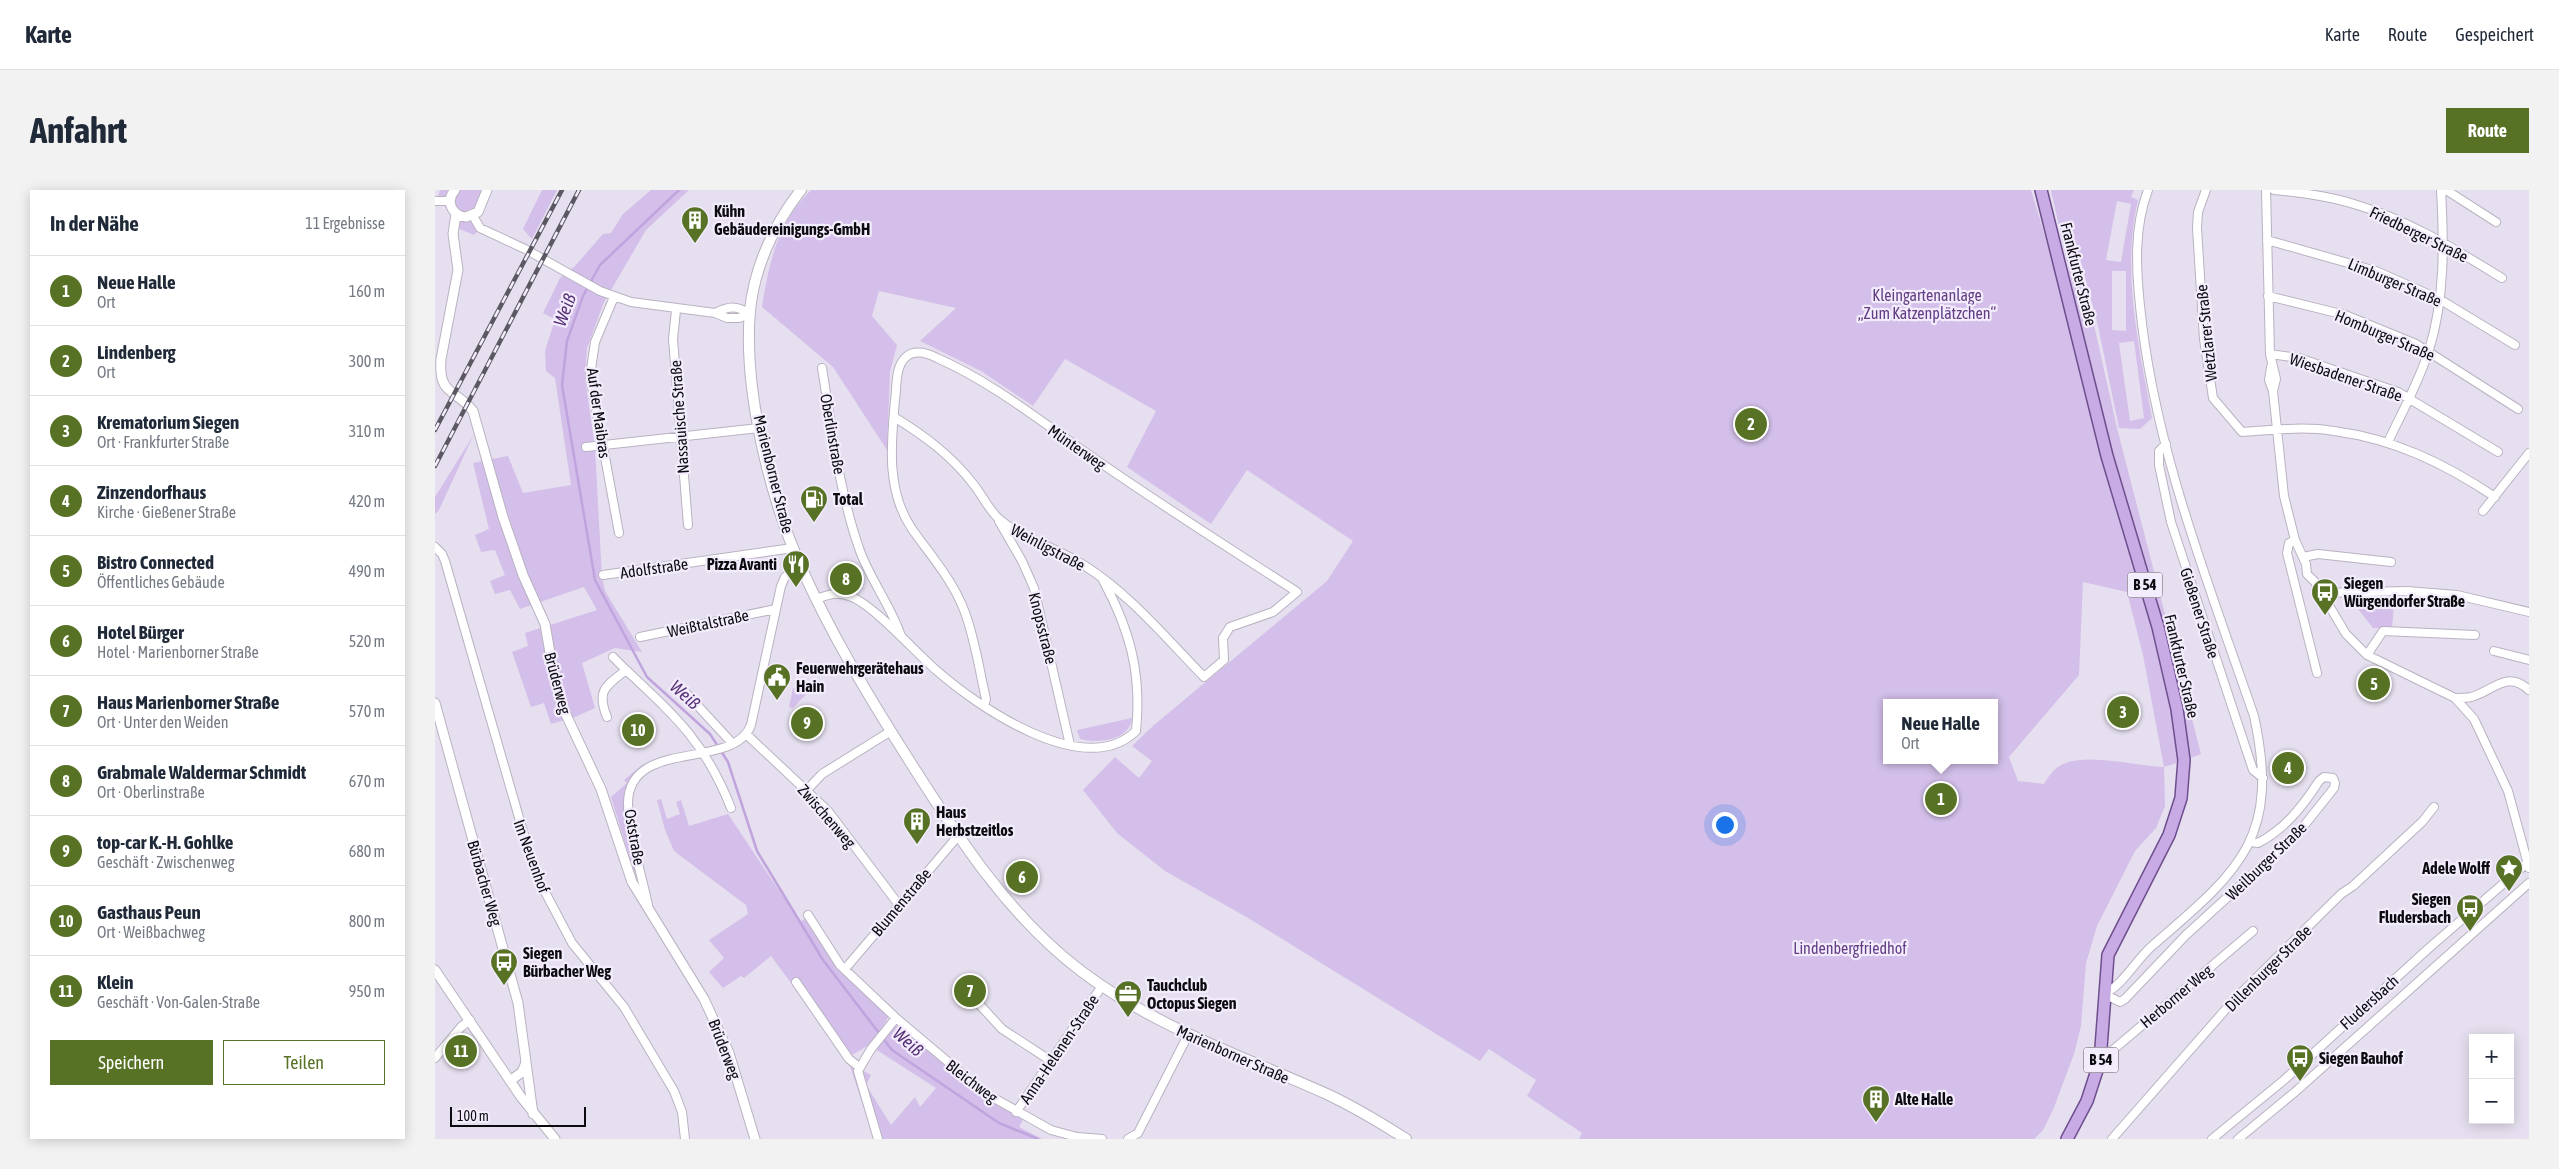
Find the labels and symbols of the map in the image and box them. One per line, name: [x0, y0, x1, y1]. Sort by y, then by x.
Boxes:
place label: Kühn Gebäudereinigungs-GmbH: [714, 202, 870, 238]
street label: Friedberger Straße: [2366, 202, 2471, 266]
building icon: Kühn Gebäudereinigungs-GmbH: [680, 205, 710, 244]
street label: Frankfurter Straße: [2057, 220, 2101, 328]
street label: Limburger Straße: [2345, 254, 2444, 311]
street label: Wetzlarer Straße: [2192, 284, 2220, 382]
park label: Kleingartenanlage „Zum Katzenplätzchen“: [1858, 286, 1996, 323]
water label: Weiß: [549, 291, 580, 329]
street label: Homburger Straße: [2332, 306, 2438, 365]
street label: Wiesbadener Straße: [2287, 349, 2405, 405]
street label: Nassauische Straße: [666, 360, 692, 474]
street label: Auf der Maibras: [584, 367, 614, 460]
street label: Oberlinstraße: [817, 392, 849, 476]
pin: 2: [1735, 405, 1767, 443]
street label: Marienborner Straße: [751, 413, 797, 535]
street label: Münterweg: [1044, 421, 1109, 474]
fuel station icon: Total: [799, 484, 829, 523]
place label: Total: [833, 490, 864, 508]
street label: Weinligstraße: [1007, 520, 1088, 575]
restaurant icon: Pizza Avanti: [781, 549, 811, 588]
street label: Adolfstraße: [619, 554, 689, 582]
place label: Pizza Avanti: [707, 555, 777, 573]
pin: 8: [830, 560, 862, 598]
street label: Gießener Straße: [2177, 565, 2223, 661]
road number: B 54: [2127, 572, 2163, 598]
place label: Siegen Würgendorfer Straße: [2343, 574, 2465, 610]
bus stop icon: Siegen Würgendorfer Straße: [2310, 577, 2340, 616]
street label: Knopsstraße: [1024, 590, 1061, 666]
street label: Weißtalstraße: [666, 606, 750, 640]
street label: Frankfurter Straße: [2161, 612, 2203, 720]
street label: Brüderweg: [540, 650, 575, 716]
place label: Feuerwehrgerätehaus Hain: [796, 659, 924, 695]
public building icon: Feuerwehrgerätehaus Hain: [762, 662, 792, 701]
pin: 5: [2358, 665, 2390, 703]
water label: Weiß: [666, 676, 705, 714]
pin: 3: [2107, 693, 2139, 731]
pin: 9: [791, 704, 823, 742]
pin: 10: [622, 711, 654, 749]
pin: 4: [2272, 749, 2304, 787]
pin: 1: [1925, 780, 1957, 818]
street label: Zwischenweg: [794, 781, 860, 852]
place label: Haus Herbstzeitlos: [936, 803, 1014, 839]
building icon: Haus Herbstzeitlos: [902, 806, 932, 845]
street label: Oststraße: [621, 808, 649, 866]
your location: [1712, 812, 1738, 838]
street label: Im Neuenhof: [510, 817, 554, 896]
street label: Weilburger Straße: [2222, 818, 2311, 905]
street label: Bürbacher Weg: [463, 838, 506, 928]
place icon: Adele Wolff: [2494, 853, 2524, 892]
pin: 6: [1006, 858, 1038, 896]
place label: Adele Wolff: [2421, 859, 2490, 877]
street label: Blumenstraße: [867, 864, 935, 940]
place label: Siegen Fludersbach: [2379, 890, 2451, 926]
bus stop icon: Siegen Fludersbach: [2455, 893, 2485, 932]
street label: Dillenburger Straße: [2221, 921, 2315, 1015]
park label: Lindenbergfriedhof: [1793, 939, 1907, 958]
place label: Siegen Bürbacher Weg: [523, 944, 611, 980]
bus stop icon: Siegen Bürbacher Weg: [489, 947, 519, 986]
street label: Herborner Weg: [2136, 961, 2216, 1032]
street label: Fludersbach: [2336, 971, 2402, 1033]
pin: 7: [954, 972, 986, 1010]
place label: Tauchclub Octopus Siegen: [1147, 976, 1237, 1012]
office icon: Tauchclub Octopus Siegen: [1113, 979, 1143, 1018]
street label: Anna-Helenen-Straße: [1016, 991, 1102, 1107]
street label: Brüderweg: [704, 1016, 745, 1082]
street label: Marienborner Straße: [1174, 1021, 1292, 1087]
water label: Weiß: [889, 1023, 928, 1060]
pin: 11: [445, 1032, 477, 1070]
bus stop icon: Siegen Bauhof: [2285, 1043, 2315, 1082]
road number: B 54: [2083, 1048, 2119, 1072]
place label: Siegen Bauhof: [2319, 1049, 2403, 1067]
street label: Bleichweg: [942, 1056, 1001, 1107]
building icon: Alte Halle: [1861, 1084, 1891, 1123]
place label: Alte Halle: [1894, 1090, 1953, 1108]
scale bar: [450, 1104, 586, 1127]

